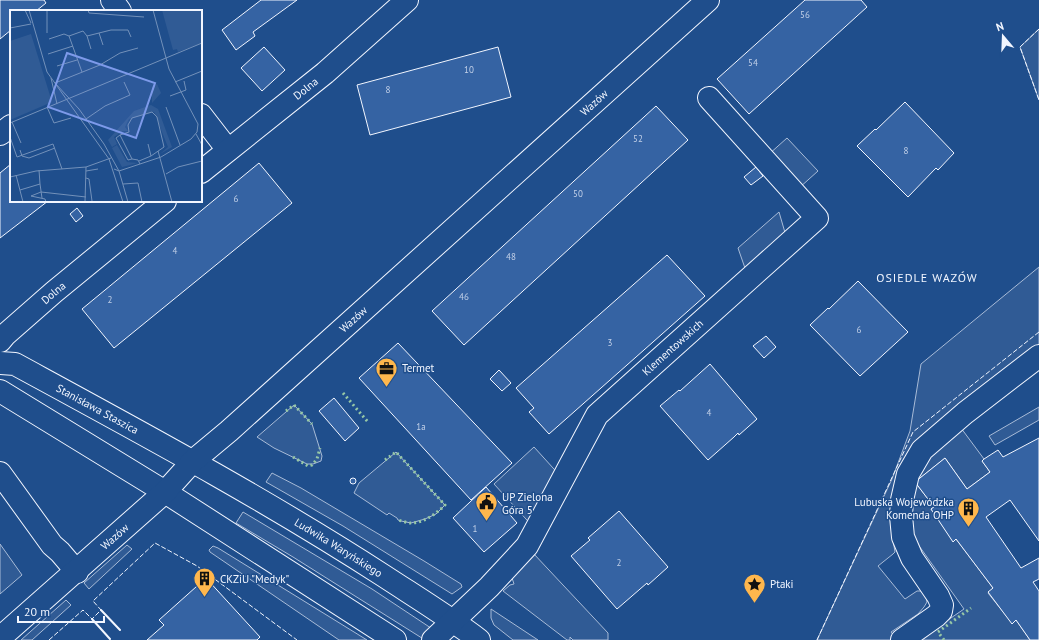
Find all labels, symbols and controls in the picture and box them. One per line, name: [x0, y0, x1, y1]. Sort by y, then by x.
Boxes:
house number: 56: [800, 9, 810, 20]
inset map: [10, 10, 202, 202]
north arrow: [983, 16, 1023, 56]
text: N: [994, 19, 1005, 34]
house number: 54: [748, 57, 758, 68]
house number: 10: [464, 64, 474, 75]
street label: Dolna: [290, 74, 321, 103]
house number: 8: [386, 84, 391, 95]
street label: Wazów: [577, 86, 611, 119]
house number: 52: [633, 133, 643, 144]
house number: 8: [904, 145, 909, 156]
house number: 50: [573, 188, 583, 199]
house number: 6: [234, 193, 239, 204]
house number: 4: [173, 245, 178, 256]
house number: 48: [506, 251, 516, 262]
district label: OSIEDLE WAZÓW: [876, 270, 978, 285]
street label: Dolna: [38, 278, 68, 307]
house number: 46: [459, 291, 469, 302]
house number: 2: [108, 294, 113, 305]
street label: Wazów: [336, 303, 370, 335]
street label: Klementowskich: [639, 316, 706, 378]
house number: 6: [857, 324, 862, 335]
house number: 3: [608, 337, 613, 348]
office icon: Termet: [374, 355, 400, 388]
place label: Termet: [402, 361, 435, 375]
street label: Stanisława Staszica: [54, 381, 141, 437]
house number: 4: [707, 407, 712, 418]
house number: 1a: [416, 421, 426, 432]
public building icon: UP Zielona Góra 5: [474, 490, 500, 523]
place label: UP Zielona Góra 5: [502, 490, 553, 517]
place label: Lubuska Wojewódzka Komenda OHP: [854, 495, 954, 522]
building icon: Lubuska Wojewódzka Komenda OHP: [956, 495, 982, 528]
street label: Ludwika Waryńskiego: [292, 515, 385, 580]
street label: Wazów: [98, 521, 131, 553]
house number: 1: [473, 523, 478, 534]
house number: 2: [617, 557, 622, 568]
building icon: CKZiU "Medyk": [191, 566, 217, 599]
place icon: Ptaki: [742, 571, 768, 604]
place label: CKZiU "Medyk": [220, 572, 290, 586]
place label: Ptaki: [770, 577, 794, 591]
scale bar: [18, 598, 104, 624]
text: 20 m: [24, 604, 50, 619]

